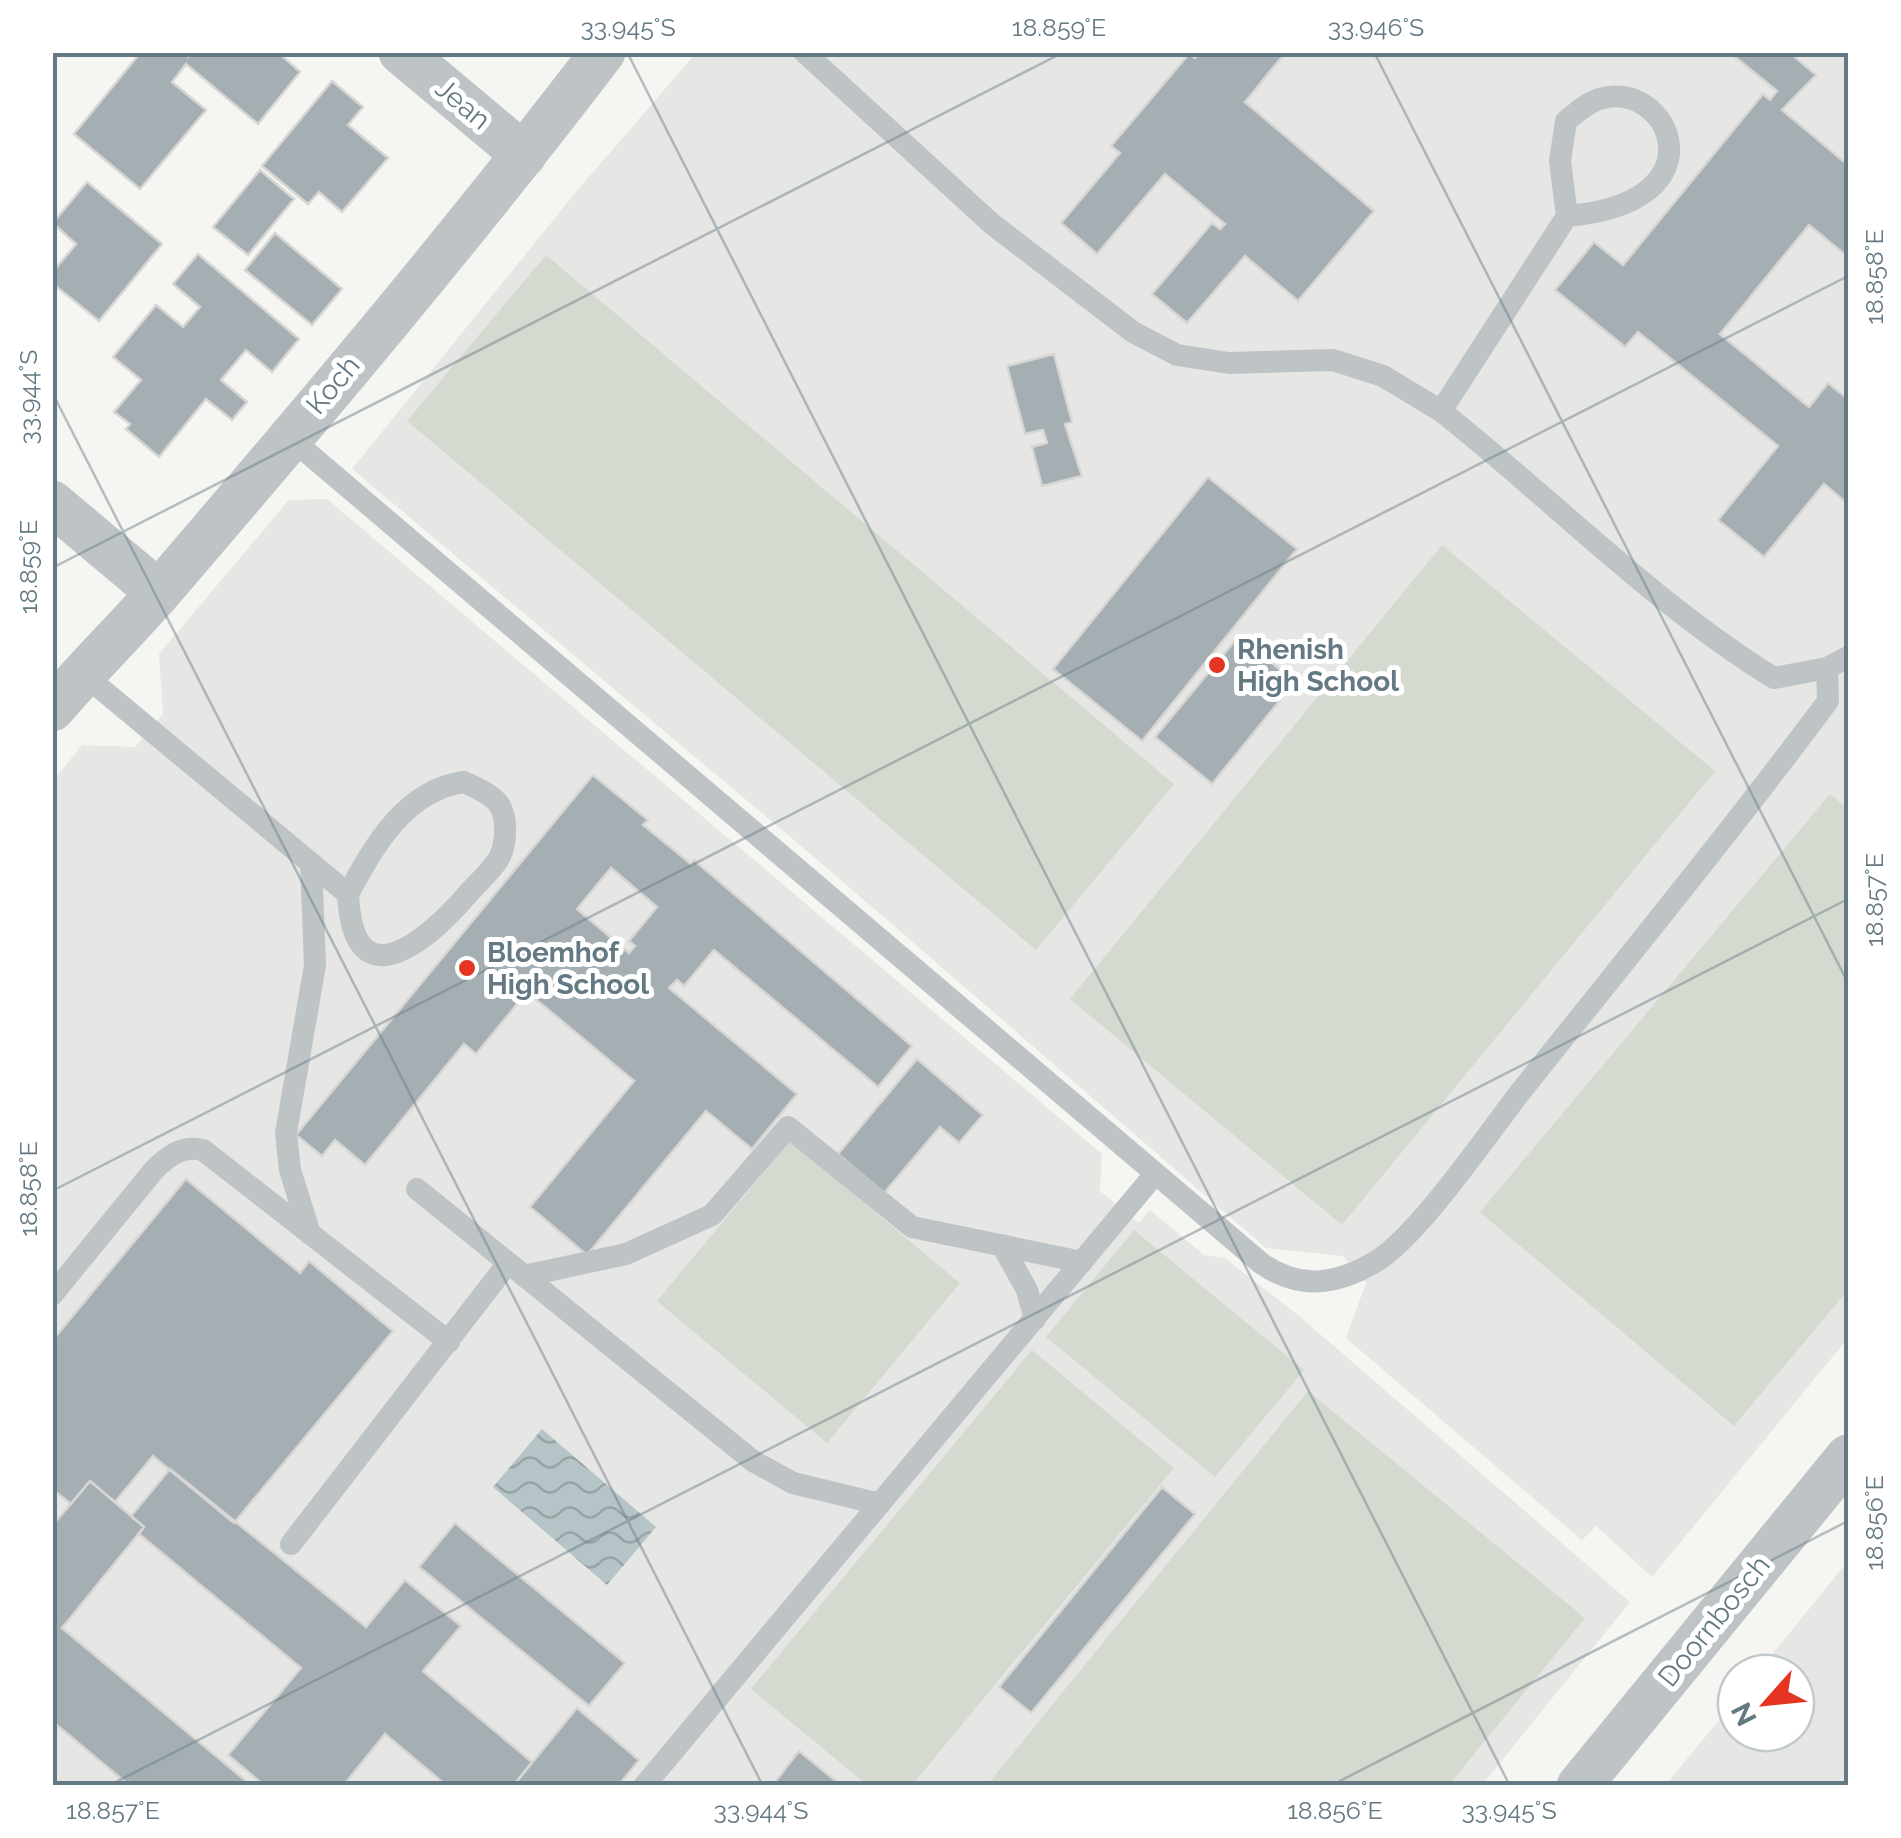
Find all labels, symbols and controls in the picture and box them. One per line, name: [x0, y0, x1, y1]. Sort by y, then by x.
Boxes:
text: 33.945°S: [580, 12, 676, 42]
text: 18.859°E: [1012, 12, 1106, 42]
text: 33.946°S: [1328, 12, 1424, 42]
street label: Jean: [429, 72, 497, 136]
text: 18.858°E: [1859, 229, 1889, 325]
street label: Koch: [299, 349, 367, 421]
text: 33.944°S: [13, 350, 43, 444]
text: 18.859°E: [13, 520, 43, 614]
place label: Rhenish High School: [1237, 633, 1399, 698]
marker: Rhenish High School: [1206, 654, 1228, 676]
text: 18.857°E: [1859, 853, 1889, 947]
place label: Bloemhof High School: [487, 936, 649, 1001]
marker: Bloemhof High School: [456, 957, 478, 979]
text: 18.858°E: [13, 1141, 43, 1237]
text: 18.856°E: [1859, 1475, 1889, 1571]
street label: Doornbosch: [1651, 1549, 1777, 1693]
north arrow: [1716, 1653, 1816, 1753]
text: N: [1725, 1697, 1764, 1731]
text: 18.857°E: [66, 1795, 160, 1825]
text: 33.944°S: [714, 1795, 808, 1825]
text: 18.856°E: [1287, 1795, 1383, 1825]
text: 33.945°S: [1461, 1795, 1557, 1825]

